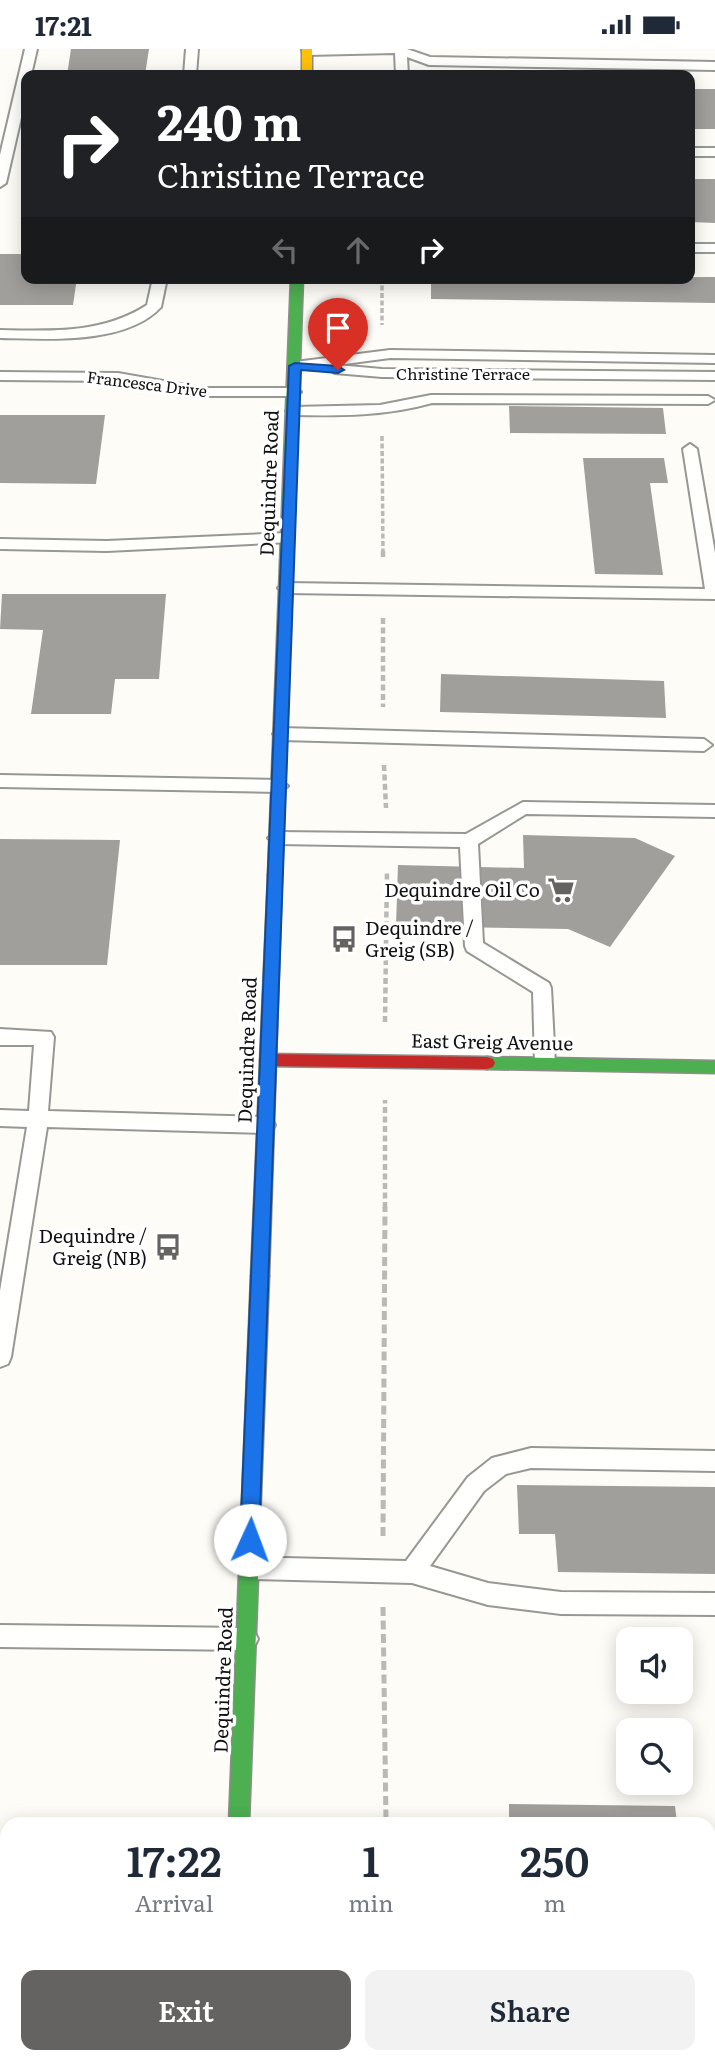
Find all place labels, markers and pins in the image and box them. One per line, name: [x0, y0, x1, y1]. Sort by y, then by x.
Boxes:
pin: [308, 298, 368, 370]
place label: Dequindre Oil Co: [384, 875, 540, 903]
supermarket icon: Dequindre Oil Co: [546, 875, 576, 905]
place label: Dequindre / Greig (SB): [365, 913, 474, 963]
bus stop icon: Dequindre / Greig (SB): [329, 924, 359, 954]
place label: Dequindre / Greig (NB): [38, 1221, 147, 1271]
bus stop icon: Dequindre / Greig (NB): [153, 1232, 183, 1262]

